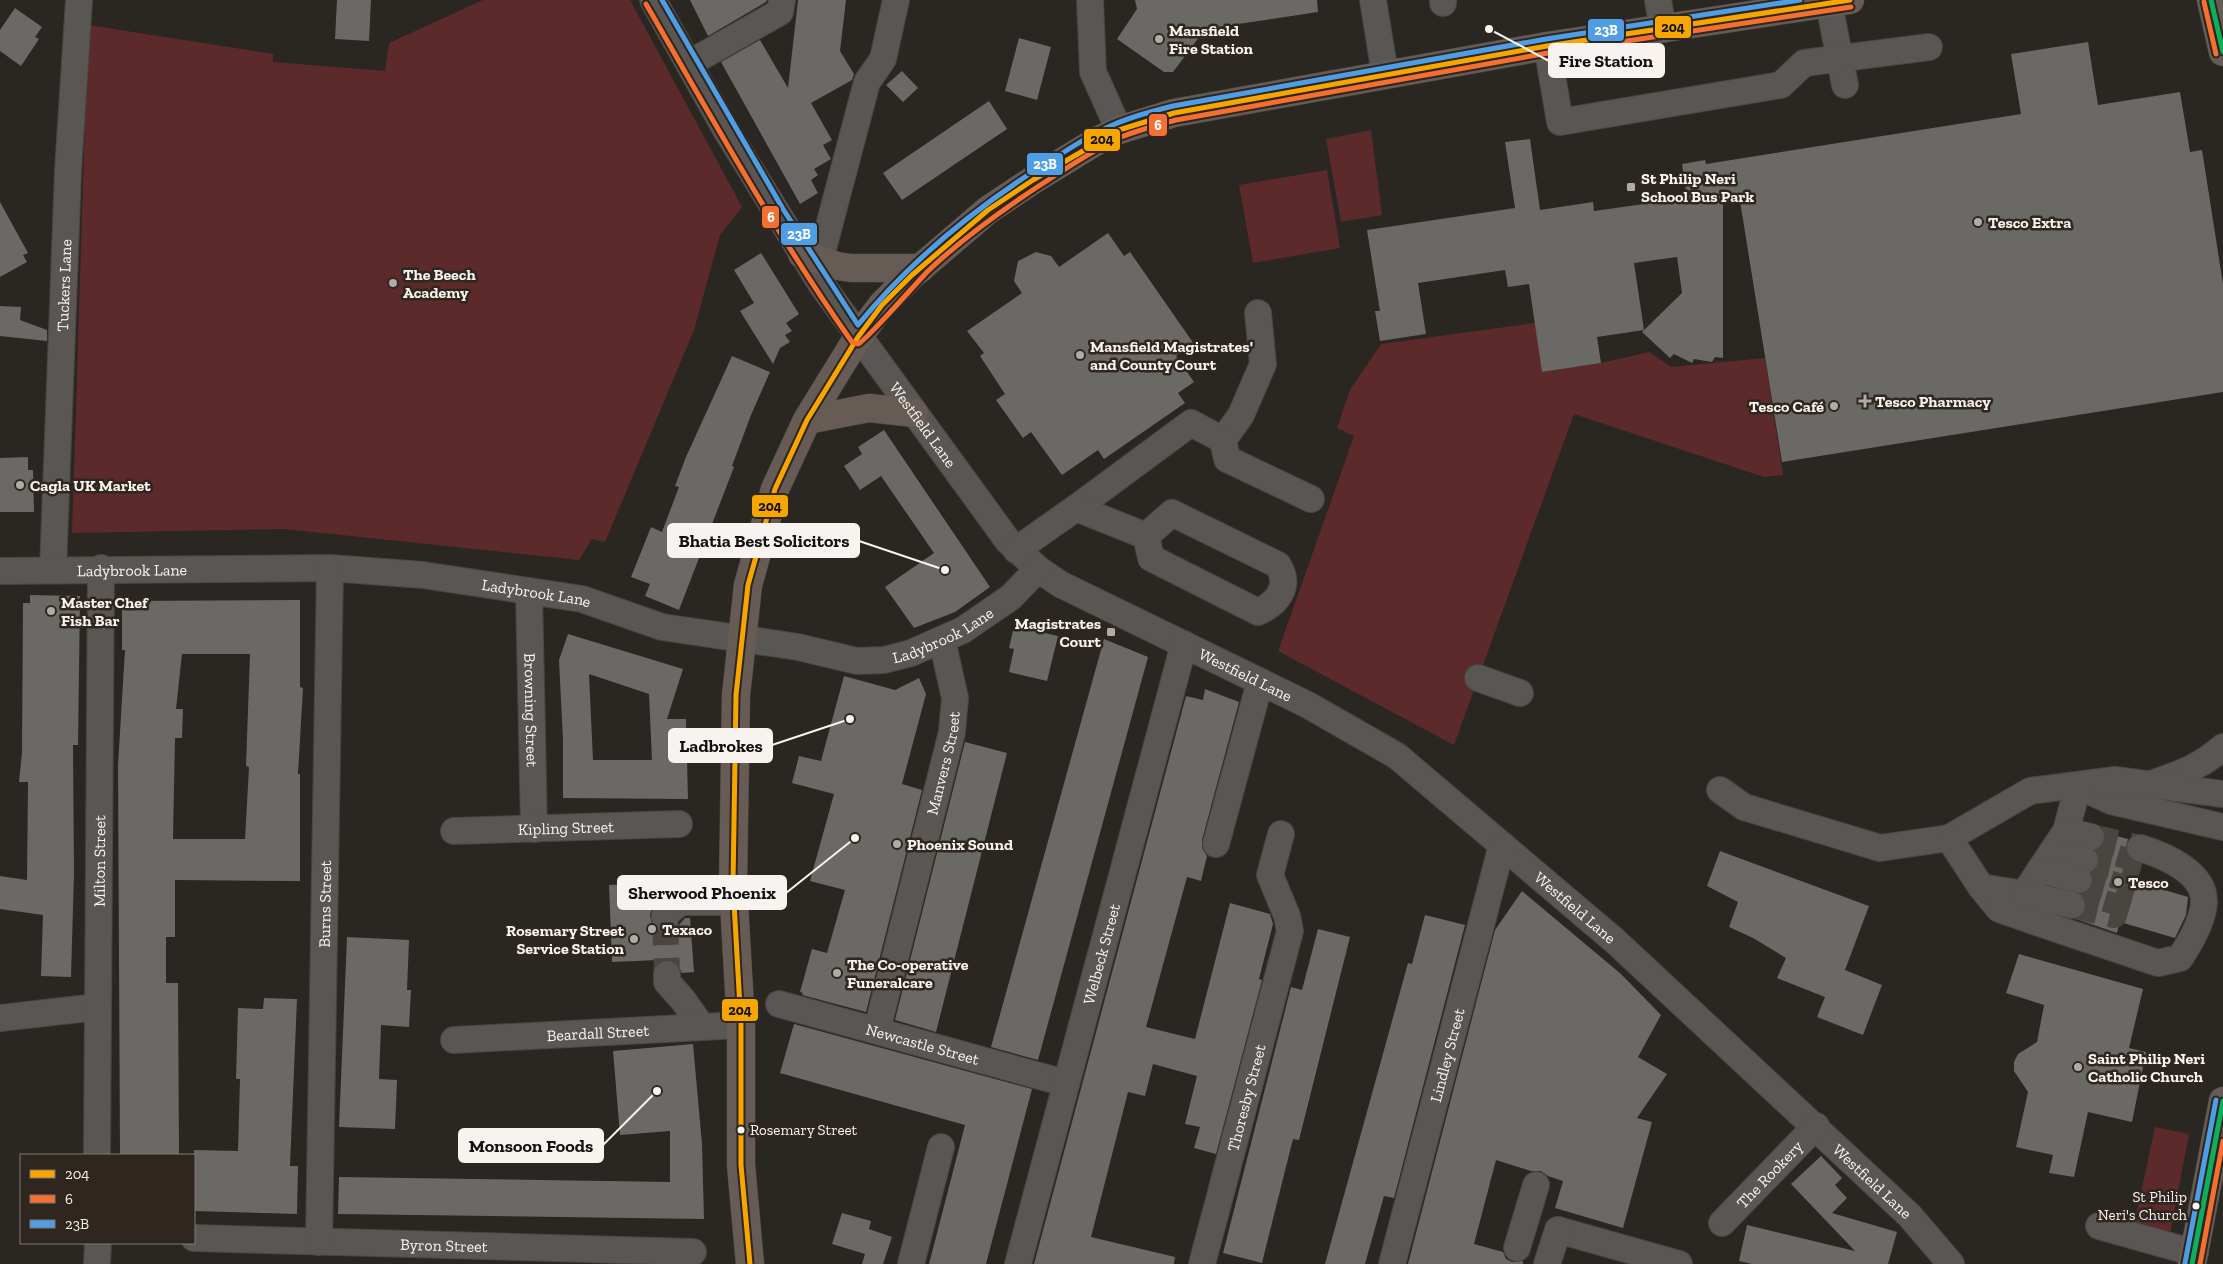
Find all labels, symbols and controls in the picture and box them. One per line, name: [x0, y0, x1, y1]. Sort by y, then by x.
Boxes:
line badge: 204: [1654, 15, 1692, 39]
line badge: 23B: [1587, 18, 1625, 42]
text: 204: [1661, 19, 1685, 36]
place label: Mansfield Fire Station: [1169, 21, 1254, 58]
text: 23B: [1594, 22, 1618, 39]
marker: Mansfield Fire Station: [1153, 33, 1165, 45]
callout: Fire Station: [1549, 44, 1664, 77]
text: Fire Station: [1559, 50, 1654, 72]
line badge: 6: [1148, 113, 1168, 137]
text: 6: [1154, 117, 1162, 134]
line badge: 204: [1083, 128, 1121, 152]
text: 204: [1090, 131, 1114, 148]
line badge: 23B: [1026, 152, 1064, 176]
text: 23B: [1033, 156, 1057, 173]
place label: St Philip Neri School Bus Park: [1641, 169, 1754, 206]
marker: St Philip Neri School Bus Park: [1625, 181, 1637, 193]
line badge: 6: [761, 205, 780, 229]
text: 6: [767, 209, 775, 226]
place label: Tesco Extra: [1988, 213, 2071, 232]
marker: Tesco Extra: [1972, 216, 1984, 228]
line badge: 23B: [780, 222, 818, 246]
text: 23B: [787, 226, 811, 243]
street label: Tuckers Lane: [52, 239, 75, 332]
place label: The Beech Academy: [403, 265, 476, 302]
marker: The Beech Academy: [387, 277, 399, 289]
place label: Mansfield Magistrates' and County Court: [1090, 337, 1253, 374]
marker: Mansfield Magistrates' and County Court: [1074, 349, 1086, 361]
street label: Westfield Lane: [886, 378, 961, 471]
place label: Tesco Pharmacy: [1875, 392, 1991, 411]
marker: Tesco Pharmacy: [1859, 395, 1871, 407]
place label: Tesco Café: [1749, 397, 1824, 416]
marker: Tesco Café: [1828, 400, 1840, 412]
place label: Cagla UK Market: [30, 476, 151, 495]
marker: Cagla UK Market: [14, 479, 26, 491]
line badge: 204: [751, 494, 789, 518]
text: 204: [758, 498, 782, 515]
callout: Bhatia Best Solicitors: [668, 524, 859, 557]
text: Bhatia Best Solicitors: [678, 530, 850, 552]
street label: Ladybrook Lane: [77, 560, 187, 580]
street label: Ladybrook Lane: [481, 575, 594, 611]
place label: Master Chef Fish Bar: [61, 593, 149, 630]
street label: Ladybrook Lane: [890, 603, 997, 667]
marker: Master Chef Fish Bar: [45, 605, 57, 617]
place label: Magistrates Court: [1014, 614, 1102, 651]
marker: Magistrates Court: [1105, 626, 1117, 638]
street label: Westfield Lane: [1196, 644, 1295, 705]
street label: Browning Street: [521, 653, 542, 767]
street label: Manvers Street: [922, 711, 963, 817]
callout: Ladbrokes: [669, 729, 772, 762]
text: Ladbrokes: [679, 735, 763, 757]
street label: Milton Street: [89, 815, 109, 907]
street label: Kipling Street: [518, 817, 614, 839]
place label: Phoenix Sound: [907, 835, 1013, 854]
marker: Phoenix Sound: [891, 838, 903, 850]
street label: Burns Street: [314, 860, 335, 948]
street label: Westfield Lane: [1531, 867, 1620, 947]
place label: Tesco: [2128, 873, 2169, 892]
callout: Sherwood Phoenix: [618, 876, 786, 909]
marker: Tesco: [2112, 876, 2124, 888]
text: Sherwood Phoenix: [628, 882, 776, 904]
street label: Welbeck Street: [1078, 901, 1124, 1006]
place label: Texaco: [662, 920, 713, 939]
place label: Rosemary Street Service Station: [506, 921, 625, 958]
marker: Texaco: [646, 923, 658, 935]
marker: Rosemary Street Service Station: [628, 933, 640, 945]
place label: The Co-operative Funeralcare: [847, 955, 969, 992]
marker: The Co-operative Funeralcare: [831, 967, 843, 979]
line badge: 204: [721, 998, 759, 1022]
text: 204: [728, 1002, 752, 1019]
street label: Lindley Street: [1425, 1006, 1468, 1104]
street label: Newcastle Street: [864, 1019, 981, 1068]
street label: Beardall Street: [546, 1020, 650, 1045]
street label: Thoresby Street: [1223, 1042, 1269, 1153]
place label: Saint Philip Neri Catholic Church: [2088, 1049, 2205, 1086]
marker: Saint Philip Neri Catholic Church: [2072, 1061, 2084, 1073]
place label: Rosemary Street: [750, 1121, 858, 1139]
marker: Rosemary Street: [736, 1125, 746, 1135]
callout: Monsoon Foods: [459, 1129, 603, 1162]
text: Monsoon Foods: [469, 1135, 593, 1157]
street label: The Rookery: [1732, 1136, 1807, 1212]
street label: Westfield Lane: [1829, 1140, 1916, 1222]
legend: [20, 1154, 195, 1244]
text: 204: [65, 1165, 89, 1183]
place label: St Philip Neri's Church: [2098, 1188, 2188, 1224]
text: 6: [65, 1190, 73, 1208]
marker: St Philip Neri's Church: [2191, 1201, 2201, 1211]
text: 23B: [65, 1215, 89, 1233]
street label: Byron Street: [400, 1234, 488, 1256]

